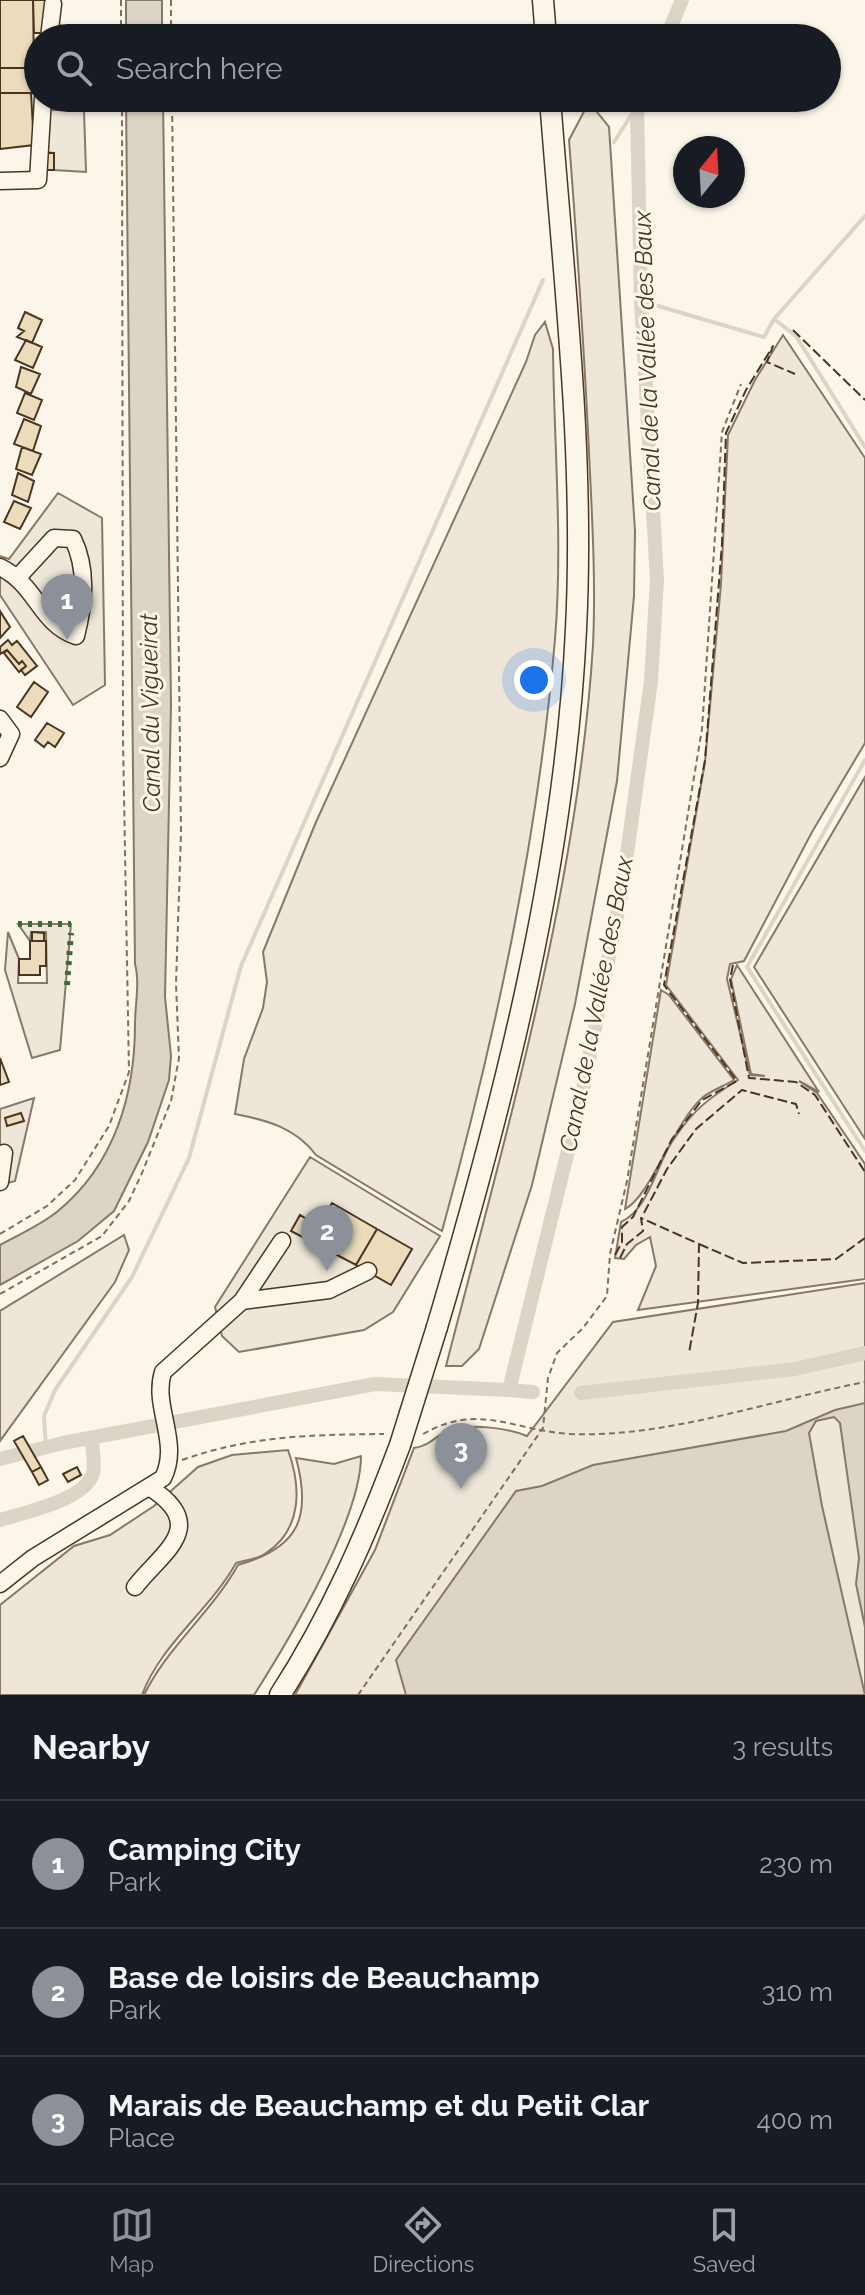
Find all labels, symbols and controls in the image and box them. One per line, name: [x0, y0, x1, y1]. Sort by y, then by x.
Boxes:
search box: [24, 24, 841, 112]
icon: search: [52, 46, 96, 90]
text: Search here: [116, 51, 283, 86]
north arrow: [673, 136, 745, 208]
water label: Canal de la Vallée des Baux: [627, 209, 667, 512]
pin: 1: [41, 574, 93, 640]
water label: Canal du Vigueirat: [134, 613, 166, 813]
your location: [514, 660, 554, 700]
water label: Canal de la Vallée des Baux: [553, 852, 639, 1154]
pin: 2: [301, 1205, 353, 1271]
pin: 3: [435, 1423, 487, 1489]
text: Nearby: [32, 1727, 150, 1767]
text: 3 results: [732, 1732, 833, 1762]
text: Camping City: [108, 1832, 301, 1867]
text: 1: [52, 1849, 64, 1879]
text: 230 m: [759, 1849, 833, 1879]
text: Park: [108, 1867, 161, 1897]
text: Base de loisirs de Beauchamp: [108, 1960, 539, 1995]
text: 2: [51, 1977, 65, 2007]
text: 310 m: [762, 1977, 833, 2007]
text: Park: [108, 1995, 161, 2025]
text: Marais de Beauchamp et du Petit Clar: [108, 2088, 649, 2123]
text: 3: [51, 2105, 65, 2135]
text: 400 m: [756, 2105, 833, 2135]
text: Place: [108, 2123, 175, 2153]
tab: Map: [109, 2203, 154, 2277]
tab: Directions: [373, 2203, 474, 2277]
tab: Saved: [693, 2203, 756, 2277]

